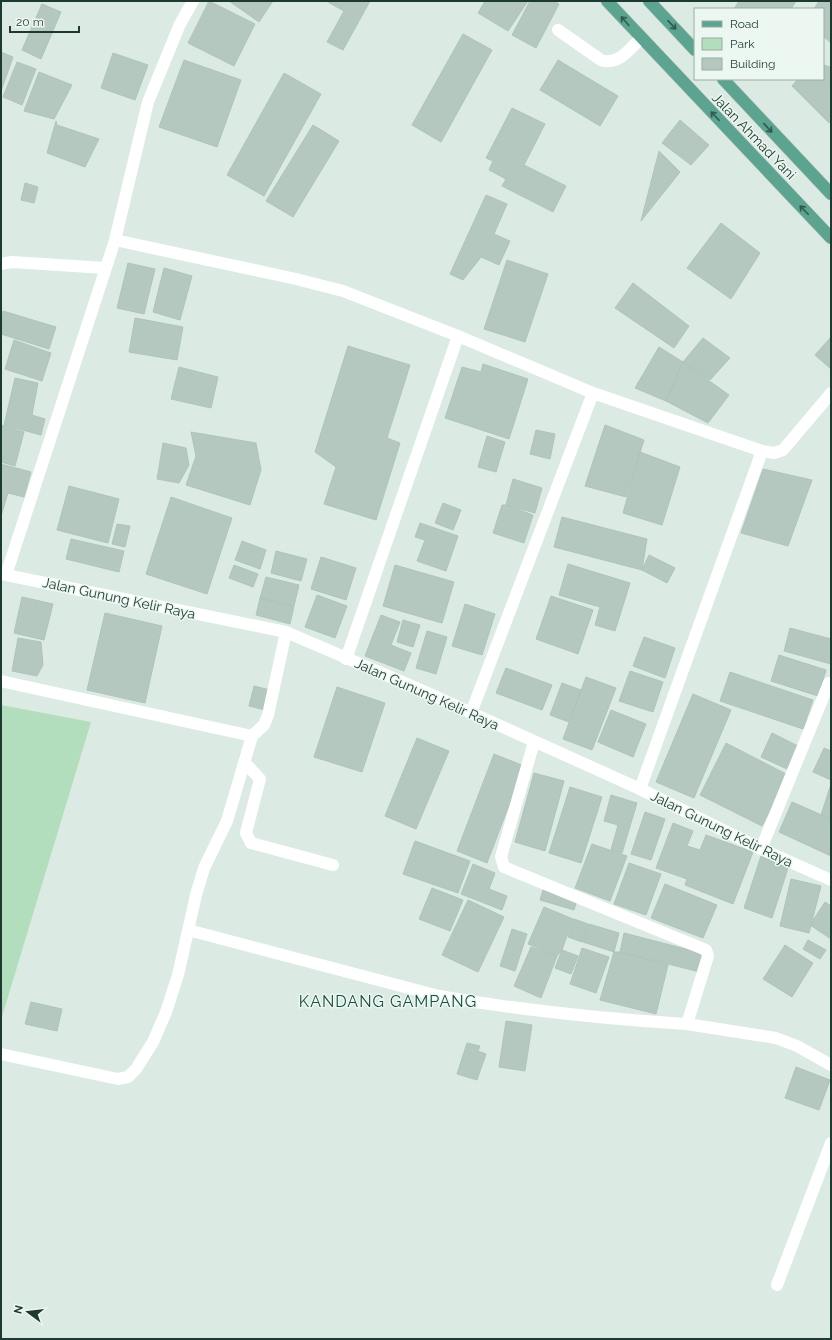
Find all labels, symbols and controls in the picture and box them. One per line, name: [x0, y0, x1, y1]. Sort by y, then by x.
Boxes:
scale bar: [10, 8, 79, 34]
legend: [694, 8, 824, 80]
text: 20 m: [16, 15, 44, 29]
one-way arrow: [621, 16, 630, 26]
text: Road: [730, 17, 759, 31]
one-way arrow: [667, 20, 677, 30]
text: Park: [730, 37, 755, 51]
text: Building: [730, 57, 776, 71]
street label: Jalan Ahmad Yani: [709, 90, 799, 182]
one-way arrow: [710, 111, 719, 121]
one-way arrow: [764, 123, 773, 133]
one-way arrow: [799, 205, 809, 215]
street label: Jalan Gunung Kelir Raya: [41, 574, 197, 622]
street label: Jalan Gunung Kelir Raya: [353, 655, 501, 733]
street label: Jalan Gunung Kelir Raya: [648, 788, 796, 870]
district label: KANDANG GAMPANG: [299, 992, 477, 1011]
north arrow: [8, 1292, 48, 1332]
text: N: [11, 1304, 26, 1315]

